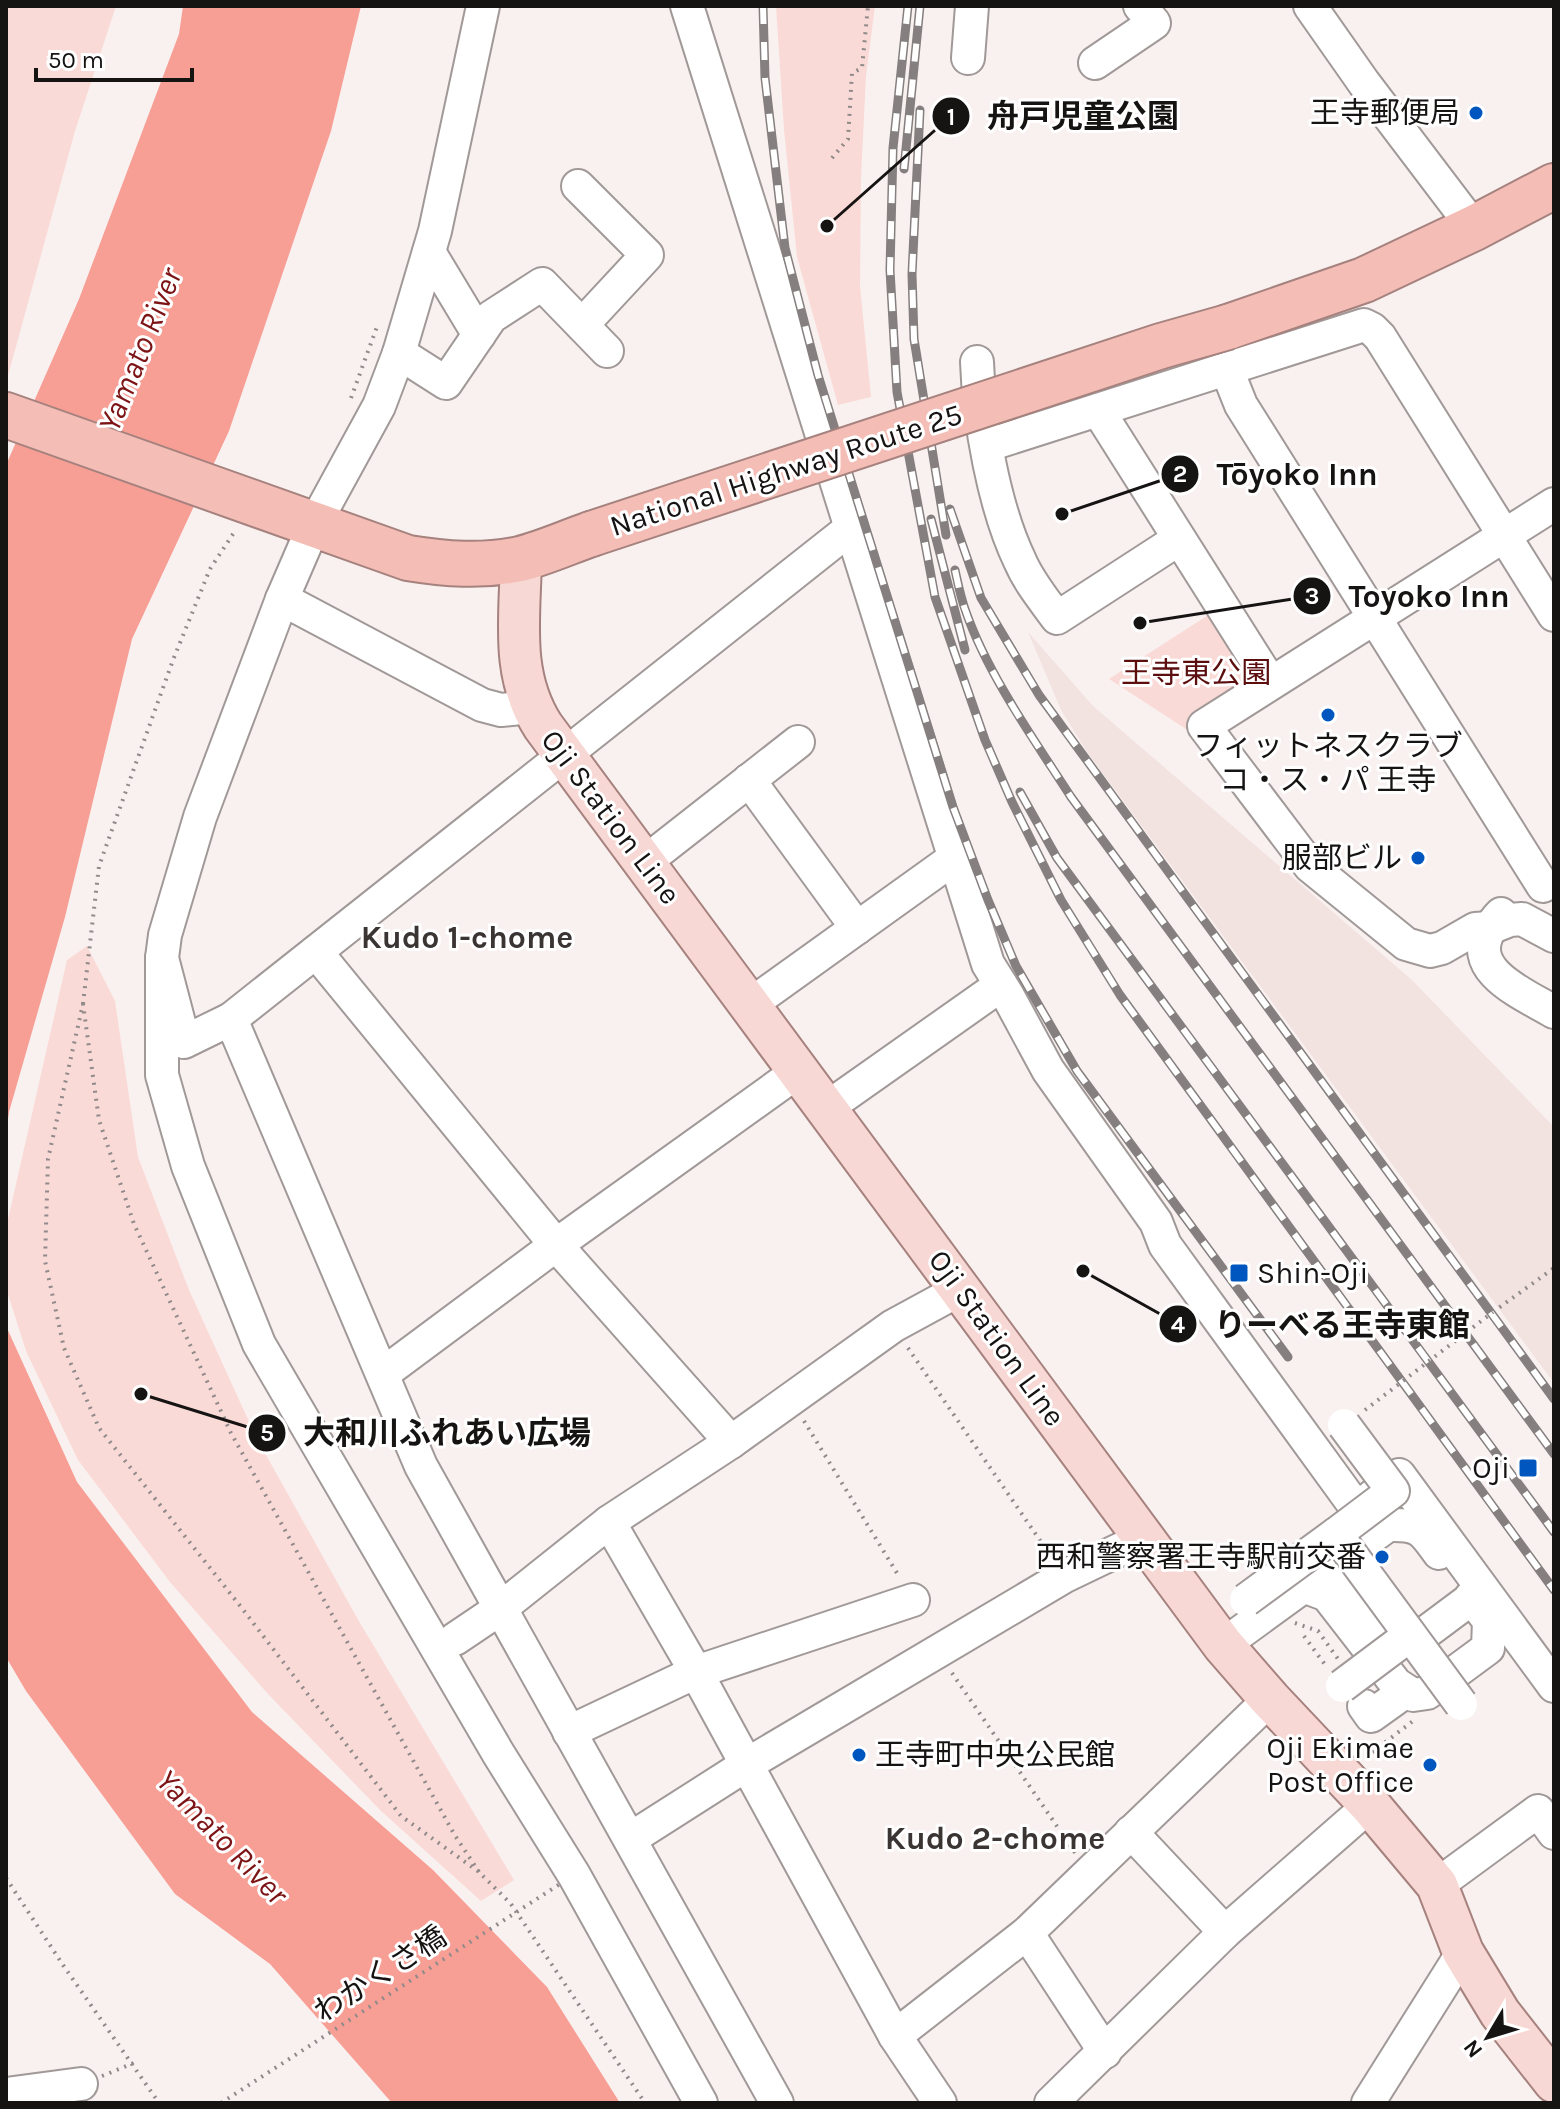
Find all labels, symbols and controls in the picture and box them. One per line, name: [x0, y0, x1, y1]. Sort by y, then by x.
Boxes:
scale bar: [36, 32, 192, 82]
text: 50 m: [48, 46, 104, 74]
callout: 舟戸児童公園: [931, 88, 1195, 144]
place label: 王寺郵便局: [1310, 95, 1460, 131]
text: 舟戸児童公園: [987, 98, 1179, 135]
text: 1: [947, 103, 955, 131]
marker: 王寺郵便局: [1467, 104, 1485, 122]
water label: Yamato River: [90, 262, 190, 437]
street label: National Highway Route 25: [605, 396, 967, 544]
callout: Tōyoko Inn: [1160, 446, 1393, 502]
text: Tōyoko Inn: [1216, 456, 1378, 493]
text: 2: [1173, 460, 1187, 488]
callout: Toyoko Inn: [1292, 568, 1526, 624]
text: Toyoko Inn: [1348, 578, 1510, 615]
text: 3: [1305, 582, 1319, 610]
park label: 王寺東公園: [1121, 655, 1271, 691]
marker: フィットネスクラブ コ・ス・パ 王寺: [1319, 706, 1337, 724]
street label: Oji Station Line: [534, 723, 688, 911]
place label: フィットネスクラブ コ・ス・パ 王寺: [1193, 728, 1463, 798]
place label: 服部ビル: [1282, 840, 1402, 876]
marker: 服部ビル: [1409, 849, 1427, 867]
district label: Kudo 1-chome: [361, 919, 573, 956]
street label: Oji Station Line: [921, 1243, 1073, 1433]
place label: Shin-Oji: [1257, 1255, 1368, 1291]
marker: Shin-Oji: [1228, 1262, 1250, 1284]
callout: りーべる王寺東館: [1158, 1296, 1486, 1352]
text: りーべる王寺東館: [1214, 1307, 1470, 1344]
text: 4: [1171, 1311, 1185, 1339]
callout: 大和川ふれあい広場: [247, 1405, 607, 1461]
text: 大和川ふれあい広場: [303, 1415, 591, 1452]
text: 5: [260, 1419, 274, 1447]
place label: Oji: [1472, 1450, 1510, 1486]
marker: Oji: [1517, 1457, 1539, 1479]
place label: 西和警察署王寺駅前交番: [1036, 1539, 1366, 1575]
marker: 西和警察署王寺駅前交番: [1373, 1548, 1391, 1566]
place label: Oji Ekimae Post Office: [1266, 1730, 1414, 1800]
place label: 王寺町中央公民館: [875, 1737, 1115, 1773]
marker: 王寺町中央公民館: [850, 1746, 868, 1764]
marker: Oji Ekimae Post Office: [1421, 1756, 1439, 1774]
water label: Yamato River: [149, 1762, 296, 1913]
district label: Kudo 2-chome: [885, 1820, 1105, 1857]
street label: わかくさ橋: [307, 1918, 453, 2030]
north arrow: [1448, 1997, 1528, 2077]
text: N: [1458, 2034, 1488, 2063]

